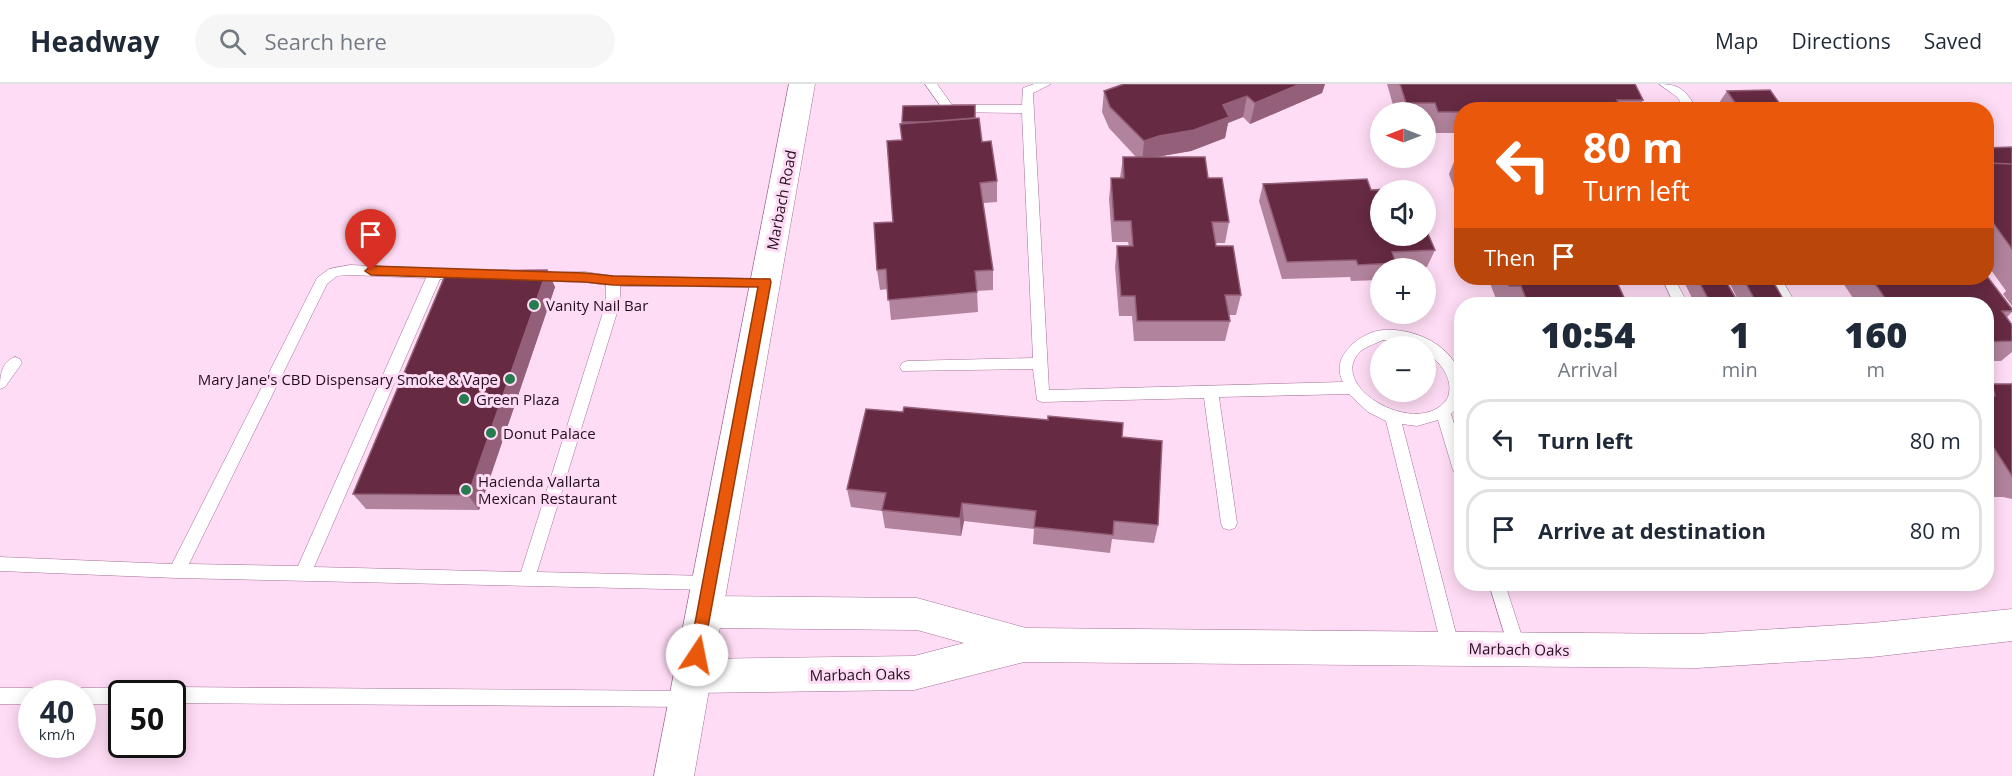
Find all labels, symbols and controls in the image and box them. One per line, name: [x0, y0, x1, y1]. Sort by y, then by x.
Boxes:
search box: [195, 14, 615, 68]
text: Headway: [30, 22, 159, 60]
icon: search: [216, 25, 249, 58]
text: Search here: [264, 26, 387, 56]
text: Map: [1715, 27, 1758, 55]
text: Directions: [1791, 27, 1891, 55]
text: Saved: [1924, 27, 1982, 55]
north arrow: [1370, 102, 1436, 168]
map controls: [1370, 102, 1436, 402]
text: 80 m: [1583, 118, 1683, 175]
icon: left: [1484, 126, 1562, 204]
street label: Marbach Road: [761, 148, 801, 252]
text: Turn left: [1583, 172, 1690, 209]
button: sound: [1370, 180, 1436, 246]
pin: [345, 209, 396, 271]
icon: arrive: [354, 218, 387, 251]
icon: arrive: [1547, 240, 1580, 273]
text: Then: [1484, 242, 1535, 272]
button: +: [1370, 258, 1436, 324]
place label: Vanity Nail Bar: [546, 295, 648, 315]
marker: Vanity Nail Bar: [527, 298, 541, 312]
text: 10:54: [1541, 310, 1635, 359]
text: 1: [1729, 310, 1750, 359]
text: 160: [1844, 310, 1907, 359]
button: −: [1370, 336, 1436, 402]
text: Arrival: [1558, 356, 1618, 383]
text: min: [1722, 356, 1758, 383]
text: m: [1867, 356, 1885, 383]
place label: Mary Jane's CBD Dispensary Smoke & Vape: [198, 369, 498, 389]
marker: Mary Jane's CBD Dispensary Smoke & Vape: [503, 372, 517, 386]
place label: Green Plaza: [476, 389, 560, 409]
marker: Green Plaza: [457, 392, 471, 406]
place label: Donut Palace: [503, 423, 596, 443]
icon: left: [1487, 423, 1520, 456]
text: Turn left: [1538, 425, 1633, 455]
text: 80 m: [1910, 425, 1961, 455]
marker: Donut Palace: [484, 426, 498, 440]
place label: Hacienda Vallarta Mexican Restaurant: [478, 471, 617, 508]
marker: Hacienda Vallarta Mexican Restaurant: [459, 483, 473, 497]
icon: arrive: [1487, 513, 1520, 546]
text: Arrive at destination: [1538, 515, 1766, 545]
text: 80 m: [1910, 515, 1961, 545]
position arrow: [665, 623, 729, 687]
street label: Marbach Oaks: [1468, 638, 1570, 660]
street label: Marbach Oaks: [809, 663, 911, 685]
speed limit sign: 50: [108, 680, 186, 758]
text: 40: [40, 691, 74, 732]
text: km/h: [39, 724, 75, 744]

